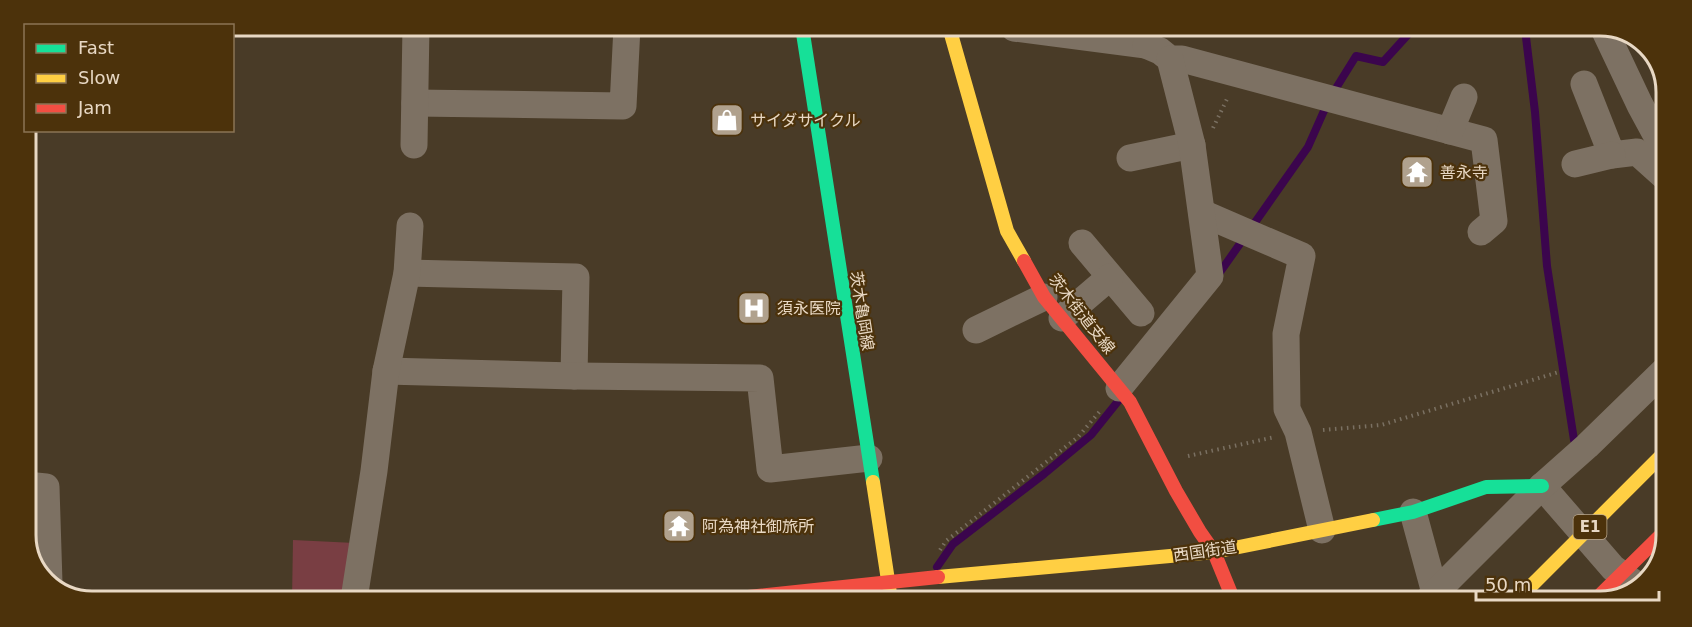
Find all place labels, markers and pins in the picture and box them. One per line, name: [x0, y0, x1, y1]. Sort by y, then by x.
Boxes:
shop icon: サイダサイクル: [709, 102, 745, 138]
place label: サイダサイクル: [750, 111, 861, 130]
temple icon: 善永寺: [1399, 154, 1435, 190]
place label: 善永寺: [1440, 163, 1488, 182]
hospital icon: 須永医院: [736, 290, 772, 326]
place label: 須永医院: [777, 299, 841, 318]
temple icon: 阿為神社御旅所: [661, 508, 697, 544]
place label: 阿為神社御旅所: [702, 517, 814, 536]

